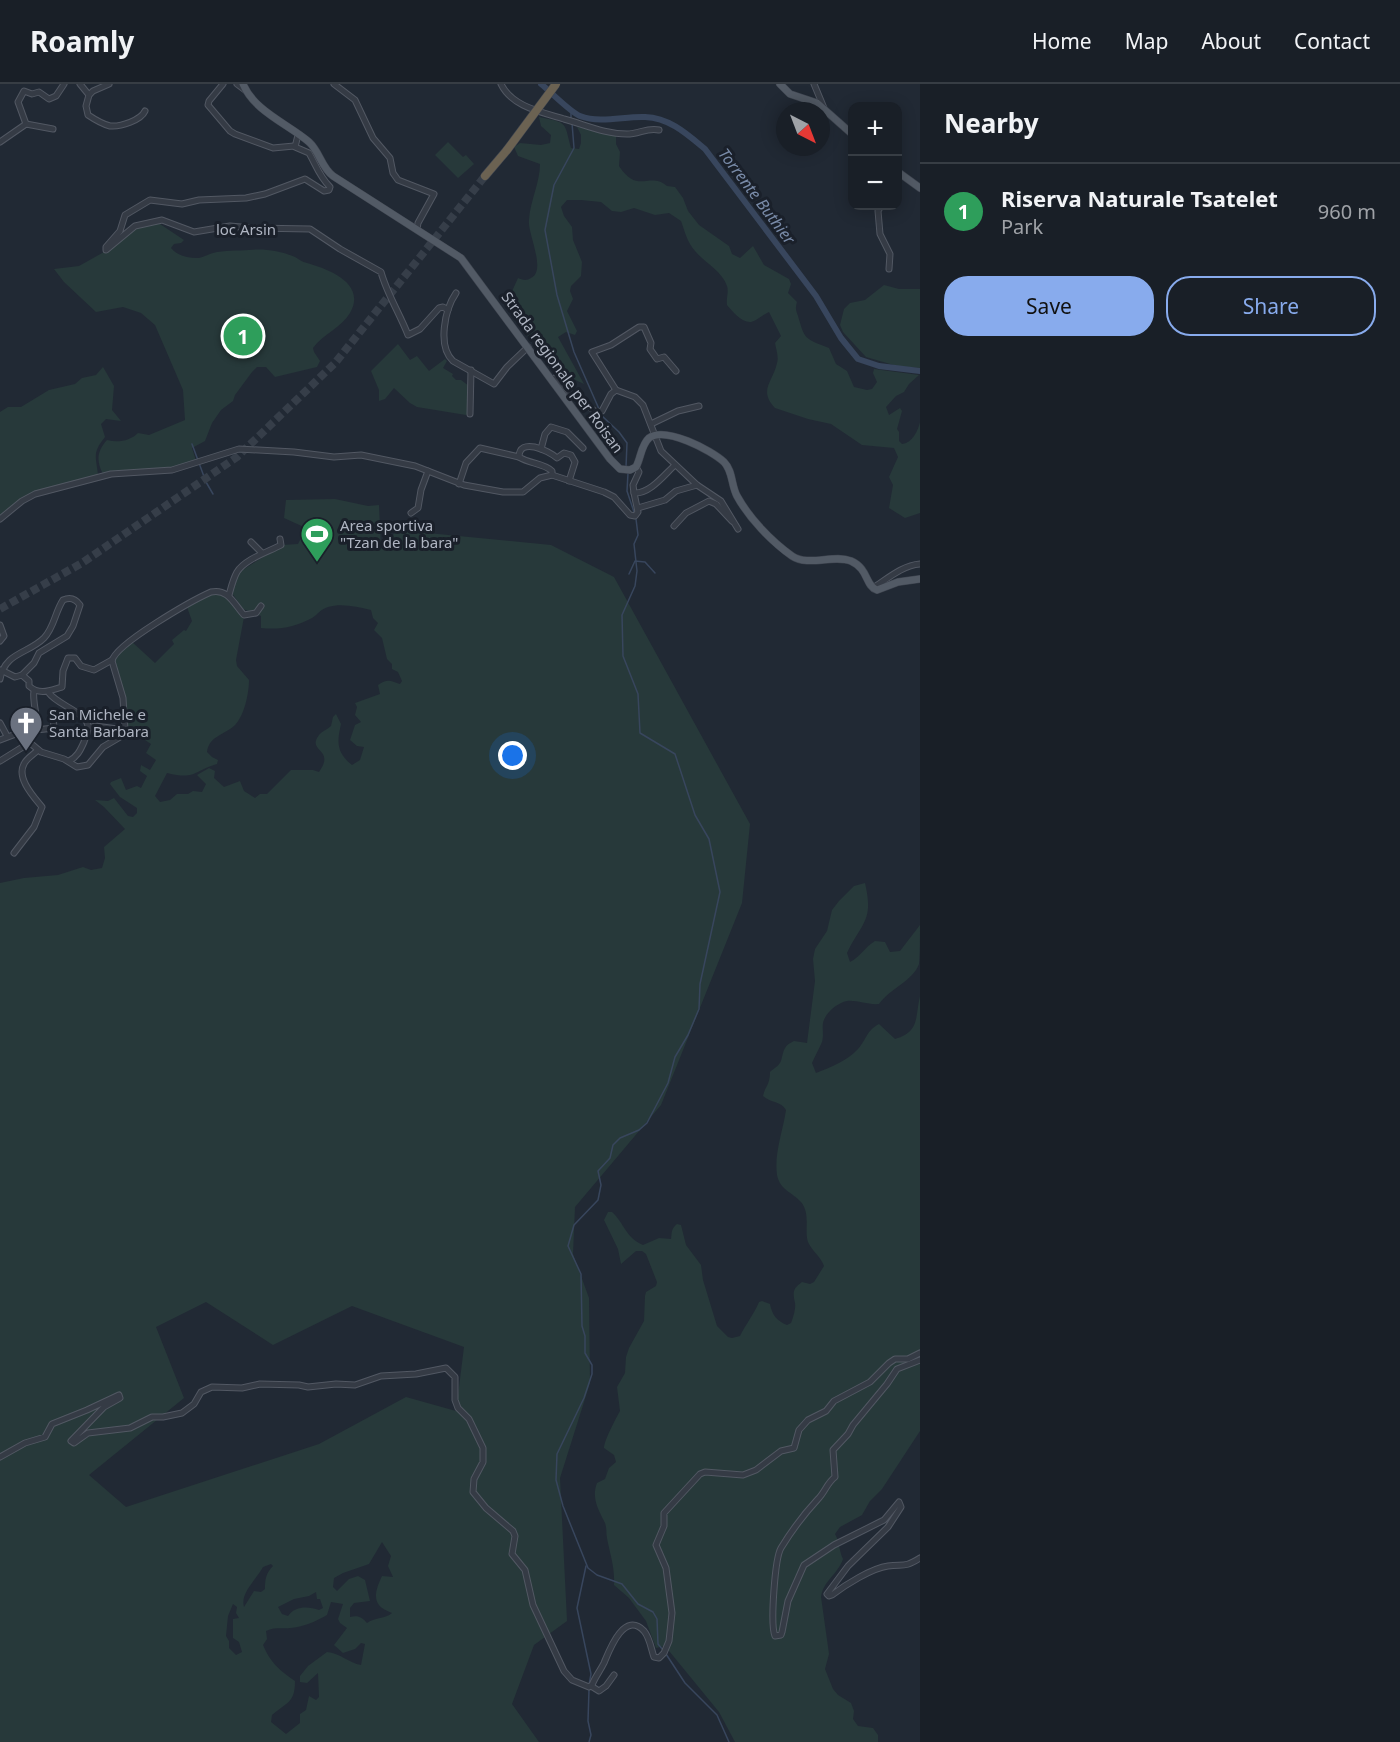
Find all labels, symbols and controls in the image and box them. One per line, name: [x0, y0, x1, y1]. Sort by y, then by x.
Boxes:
text: Roamly: [30, 22, 134, 60]
text: Home: [1032, 27, 1092, 55]
text: Map: [1125, 27, 1168, 55]
text: About: [1201, 27, 1261, 55]
text: Contact: [1294, 27, 1370, 55]
north arrow: [776, 102, 830, 156]
map controls: [848, 102, 902, 210]
button: +: [848, 102, 902, 156]
text: Nearby: [944, 105, 1039, 141]
water label: Torrente Buthier: [714, 143, 801, 249]
button: −: [848, 156, 902, 210]
text: Riserva Naturale Tsatelet: [1001, 183, 1278, 213]
text: 1: [958, 198, 969, 225]
text: 960 m: [1318, 198, 1376, 225]
text: Park: [1001, 213, 1043, 240]
street label: loc Arsin: [216, 219, 276, 239]
button: Save: [944, 276, 1154, 336]
button: Share: [1166, 276, 1376, 336]
street label: Strada regionale per Roisan: [498, 287, 628, 457]
pin: 1: [224, 314, 262, 358]
place label: Area sportiva "Tzan de la bara": [340, 515, 459, 552]
sports icon: Area sportiva "Tzan de la bara": [299, 516, 335, 563]
place label: San Michele e Santa Barbara: [49, 704, 149, 741]
church icon: San Michele e Santa Barbara: [8, 705, 44, 752]
your location: [498, 741, 527, 770]

